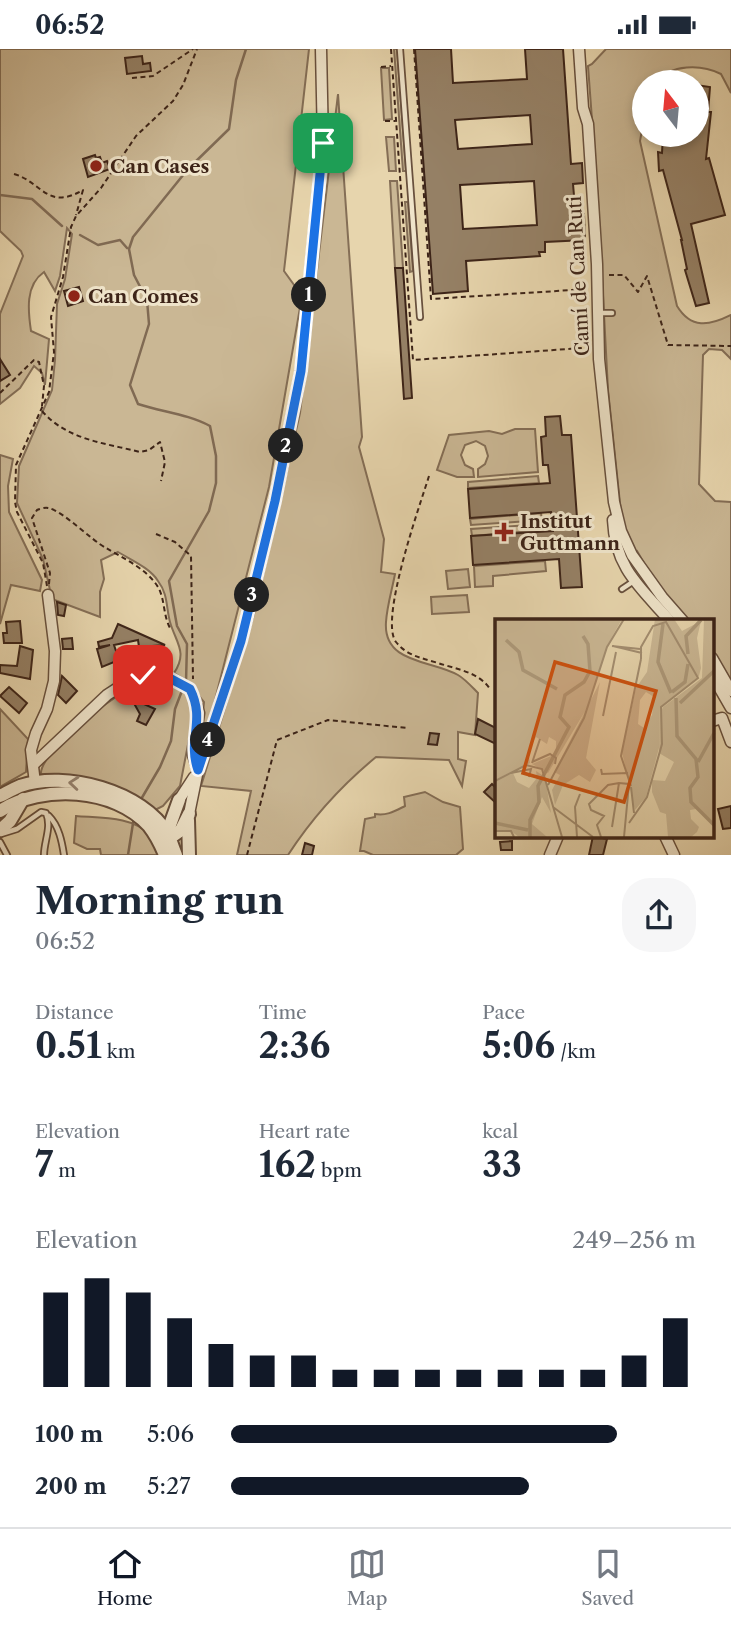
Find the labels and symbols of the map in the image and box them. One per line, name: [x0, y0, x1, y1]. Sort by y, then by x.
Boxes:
north arrow: [632, 70, 709, 147]
pin: [293, 113, 353, 173]
place label: Can Cases: [110, 155, 210, 178]
marker: Can Cases: [88, 158, 104, 174]
street label: Camí de Can Ruti: [563, 195, 594, 357]
pin: 1: [292, 278, 326, 313]
place label: Can Comes: [88, 285, 199, 308]
marker: Can Comes: [66, 288, 82, 304]
pin: 2: [268, 429, 304, 463]
place label: Institut Guttmann: [520, 510, 620, 555]
marker: Institut Guttmann: [494, 522, 514, 542]
pin: 3: [234, 577, 270, 613]
inset map: [495, 619, 714, 837]
pin: [113, 645, 173, 705]
pin: 4: [190, 723, 226, 757]
one-way arrow: [69, 776, 80, 791]

